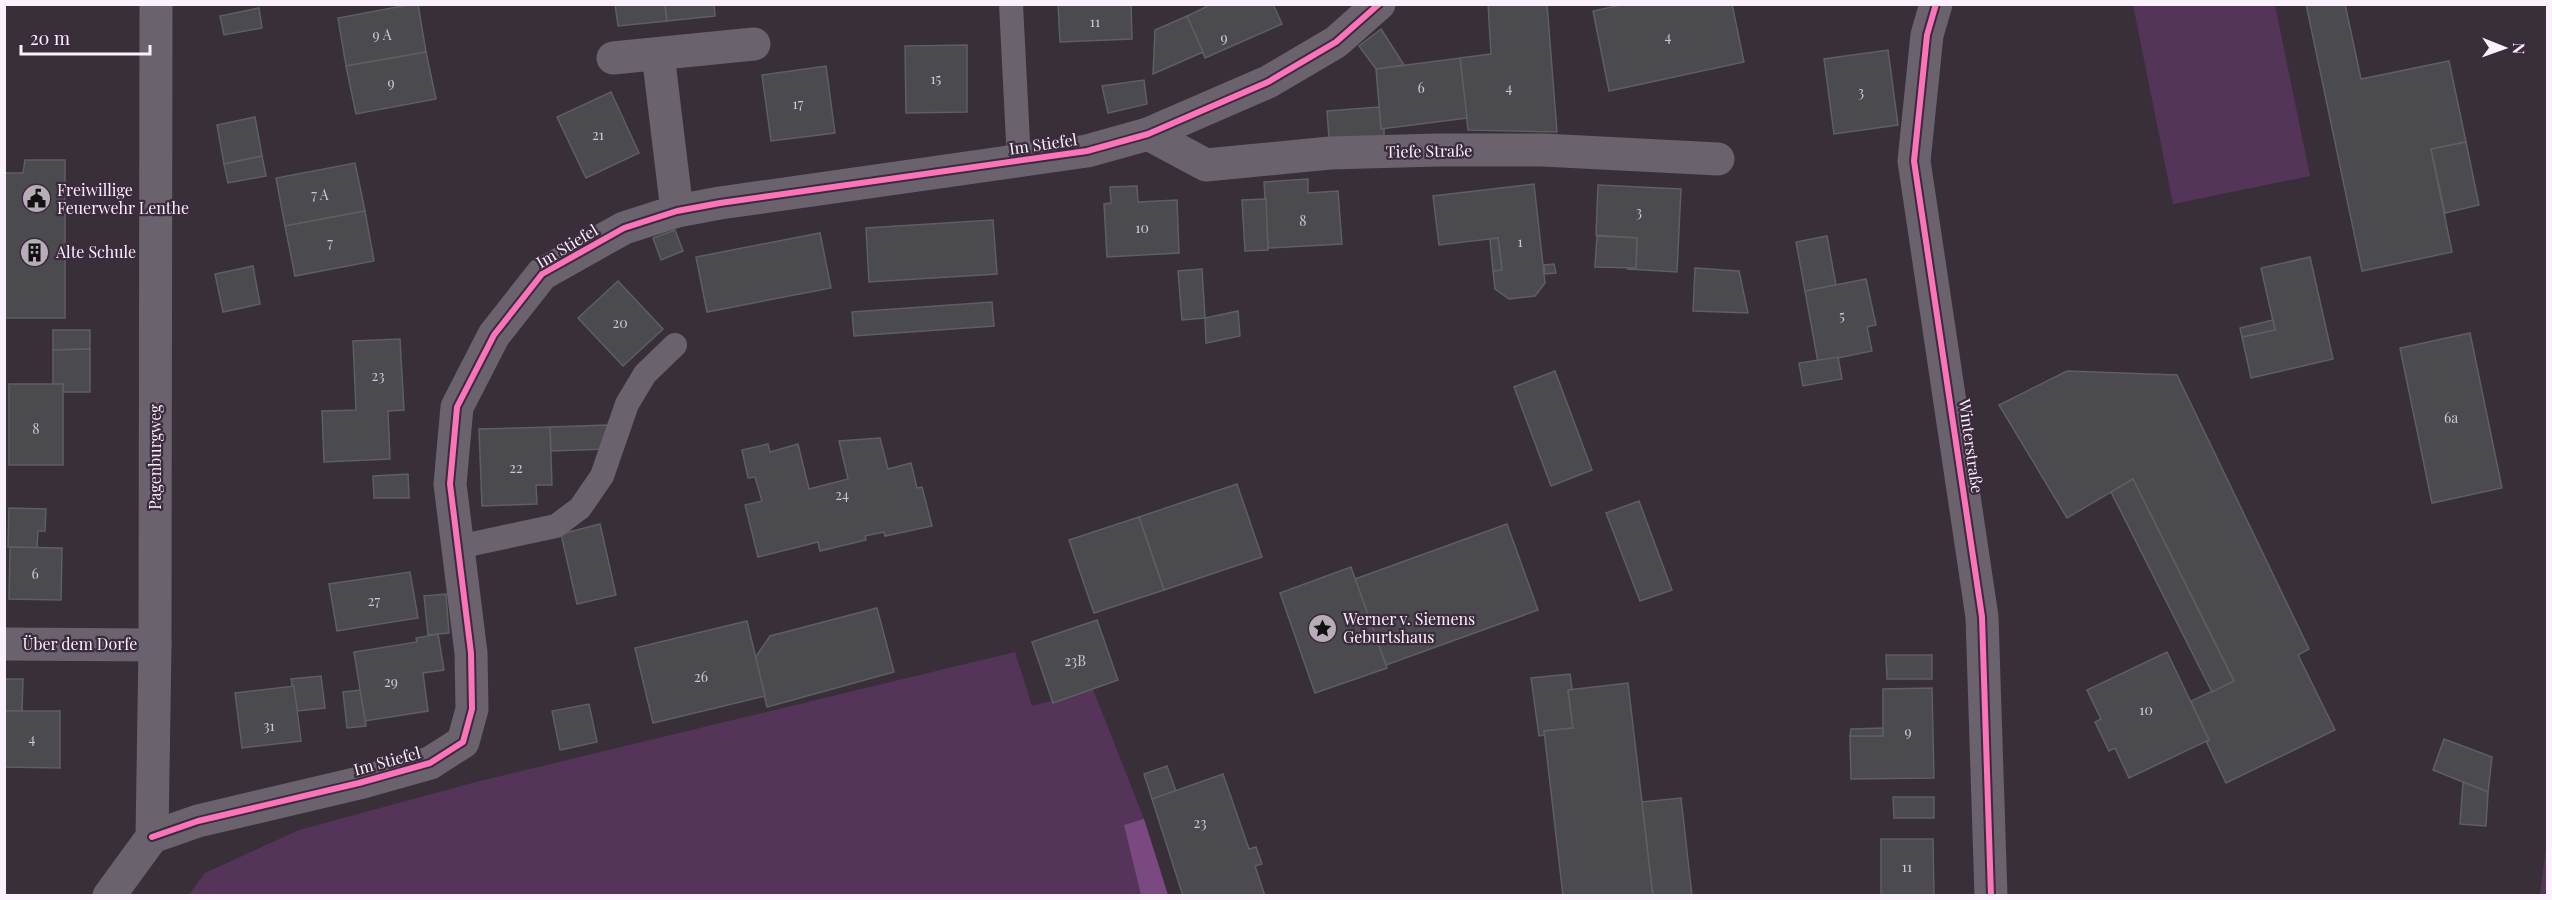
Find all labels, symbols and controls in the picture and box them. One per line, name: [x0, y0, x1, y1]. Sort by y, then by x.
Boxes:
house number: 11: [1090, 12, 1100, 31]
scale bar: [21, 18, 150, 56]
north arrow: [2474, 18, 2534, 78]
house number: 9 A: [373, 25, 392, 44]
text: 20 m: [30, 26, 70, 50]
house number: 4: [1665, 27, 1672, 46]
house number: 9: [1220, 28, 1228, 47]
text: N: [2509, 42, 2530, 55]
house number: 15: [931, 69, 942, 88]
house number: 9: [387, 73, 395, 92]
house number: 6: [1417, 78, 1425, 97]
house number: 4: [1506, 78, 1513, 97]
house number: 3: [1858, 82, 1864, 101]
house number: 17: [793, 94, 804, 113]
house number: 21: [592, 125, 604, 144]
street label: Im Stiefel: [1008, 128, 1079, 159]
street label: Tiefe Straße: [1385, 139, 1473, 162]
place label: Freiwillige Feuerwehr Lenthe: [57, 179, 189, 218]
public building icon: Freiwillige Feuerwehr Lenthe: [20, 183, 52, 215]
house number: 7 A: [311, 185, 329, 204]
house number: 3: [1636, 202, 1642, 221]
house number: 8: [1299, 211, 1307, 230]
house number: 10: [1135, 218, 1149, 237]
street label: Im Stiefel: [532, 219, 602, 272]
house number: 1: [1517, 232, 1523, 251]
house number: 7: [327, 233, 333, 252]
building icon: Alte Schule: [19, 236, 51, 268]
place label: Alte Schule: [55, 241, 136, 262]
house number: 5: [1839, 306, 1845, 325]
house number: 20: [612, 313, 628, 332]
house number: 23: [371, 366, 385, 385]
street label: Winterstraße: [1954, 397, 1988, 494]
street label: Pagenburgweg: [144, 404, 165, 510]
house number: 6a: [2444, 408, 2458, 427]
house number: 8: [32, 419, 40, 438]
house number: 22: [509, 458, 523, 477]
house number: 24: [835, 485, 849, 504]
house number: 6: [31, 564, 39, 583]
house number: 27: [368, 591, 381, 610]
place label: Werner v. Siemens Geburtshaus: [1342, 608, 1475, 647]
place icon: Werner v. Siemens Geburtshaus: [1306, 612, 1338, 644]
street label: Über dem Dorfe: [23, 633, 137, 654]
house number: 23B: [1064, 651, 1086, 670]
house number: 26: [694, 667, 708, 686]
house number: 29: [384, 672, 398, 691]
house number: 10: [2139, 700, 2153, 719]
house number: 31: [263, 716, 275, 735]
house number: 9: [1904, 722, 1912, 741]
house number: 4: [29, 729, 36, 748]
street label: Im Stiefel: [351, 741, 423, 780]
house number: 23: [1193, 813, 1207, 832]
house number: 11: [1902, 857, 1912, 876]

